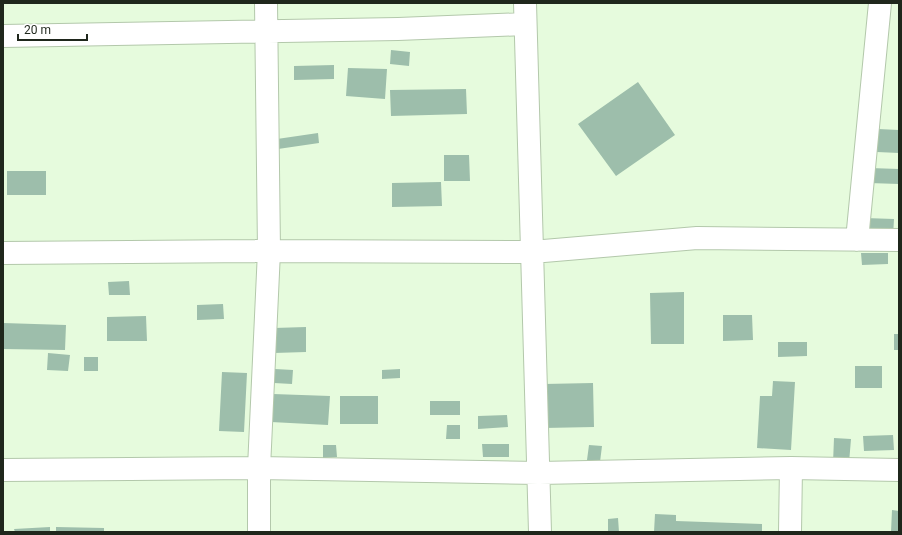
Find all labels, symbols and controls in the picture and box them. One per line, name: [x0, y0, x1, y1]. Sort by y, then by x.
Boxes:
scale bar: [18, 16, 87, 42]
text: 20 m: [24, 23, 51, 37]

